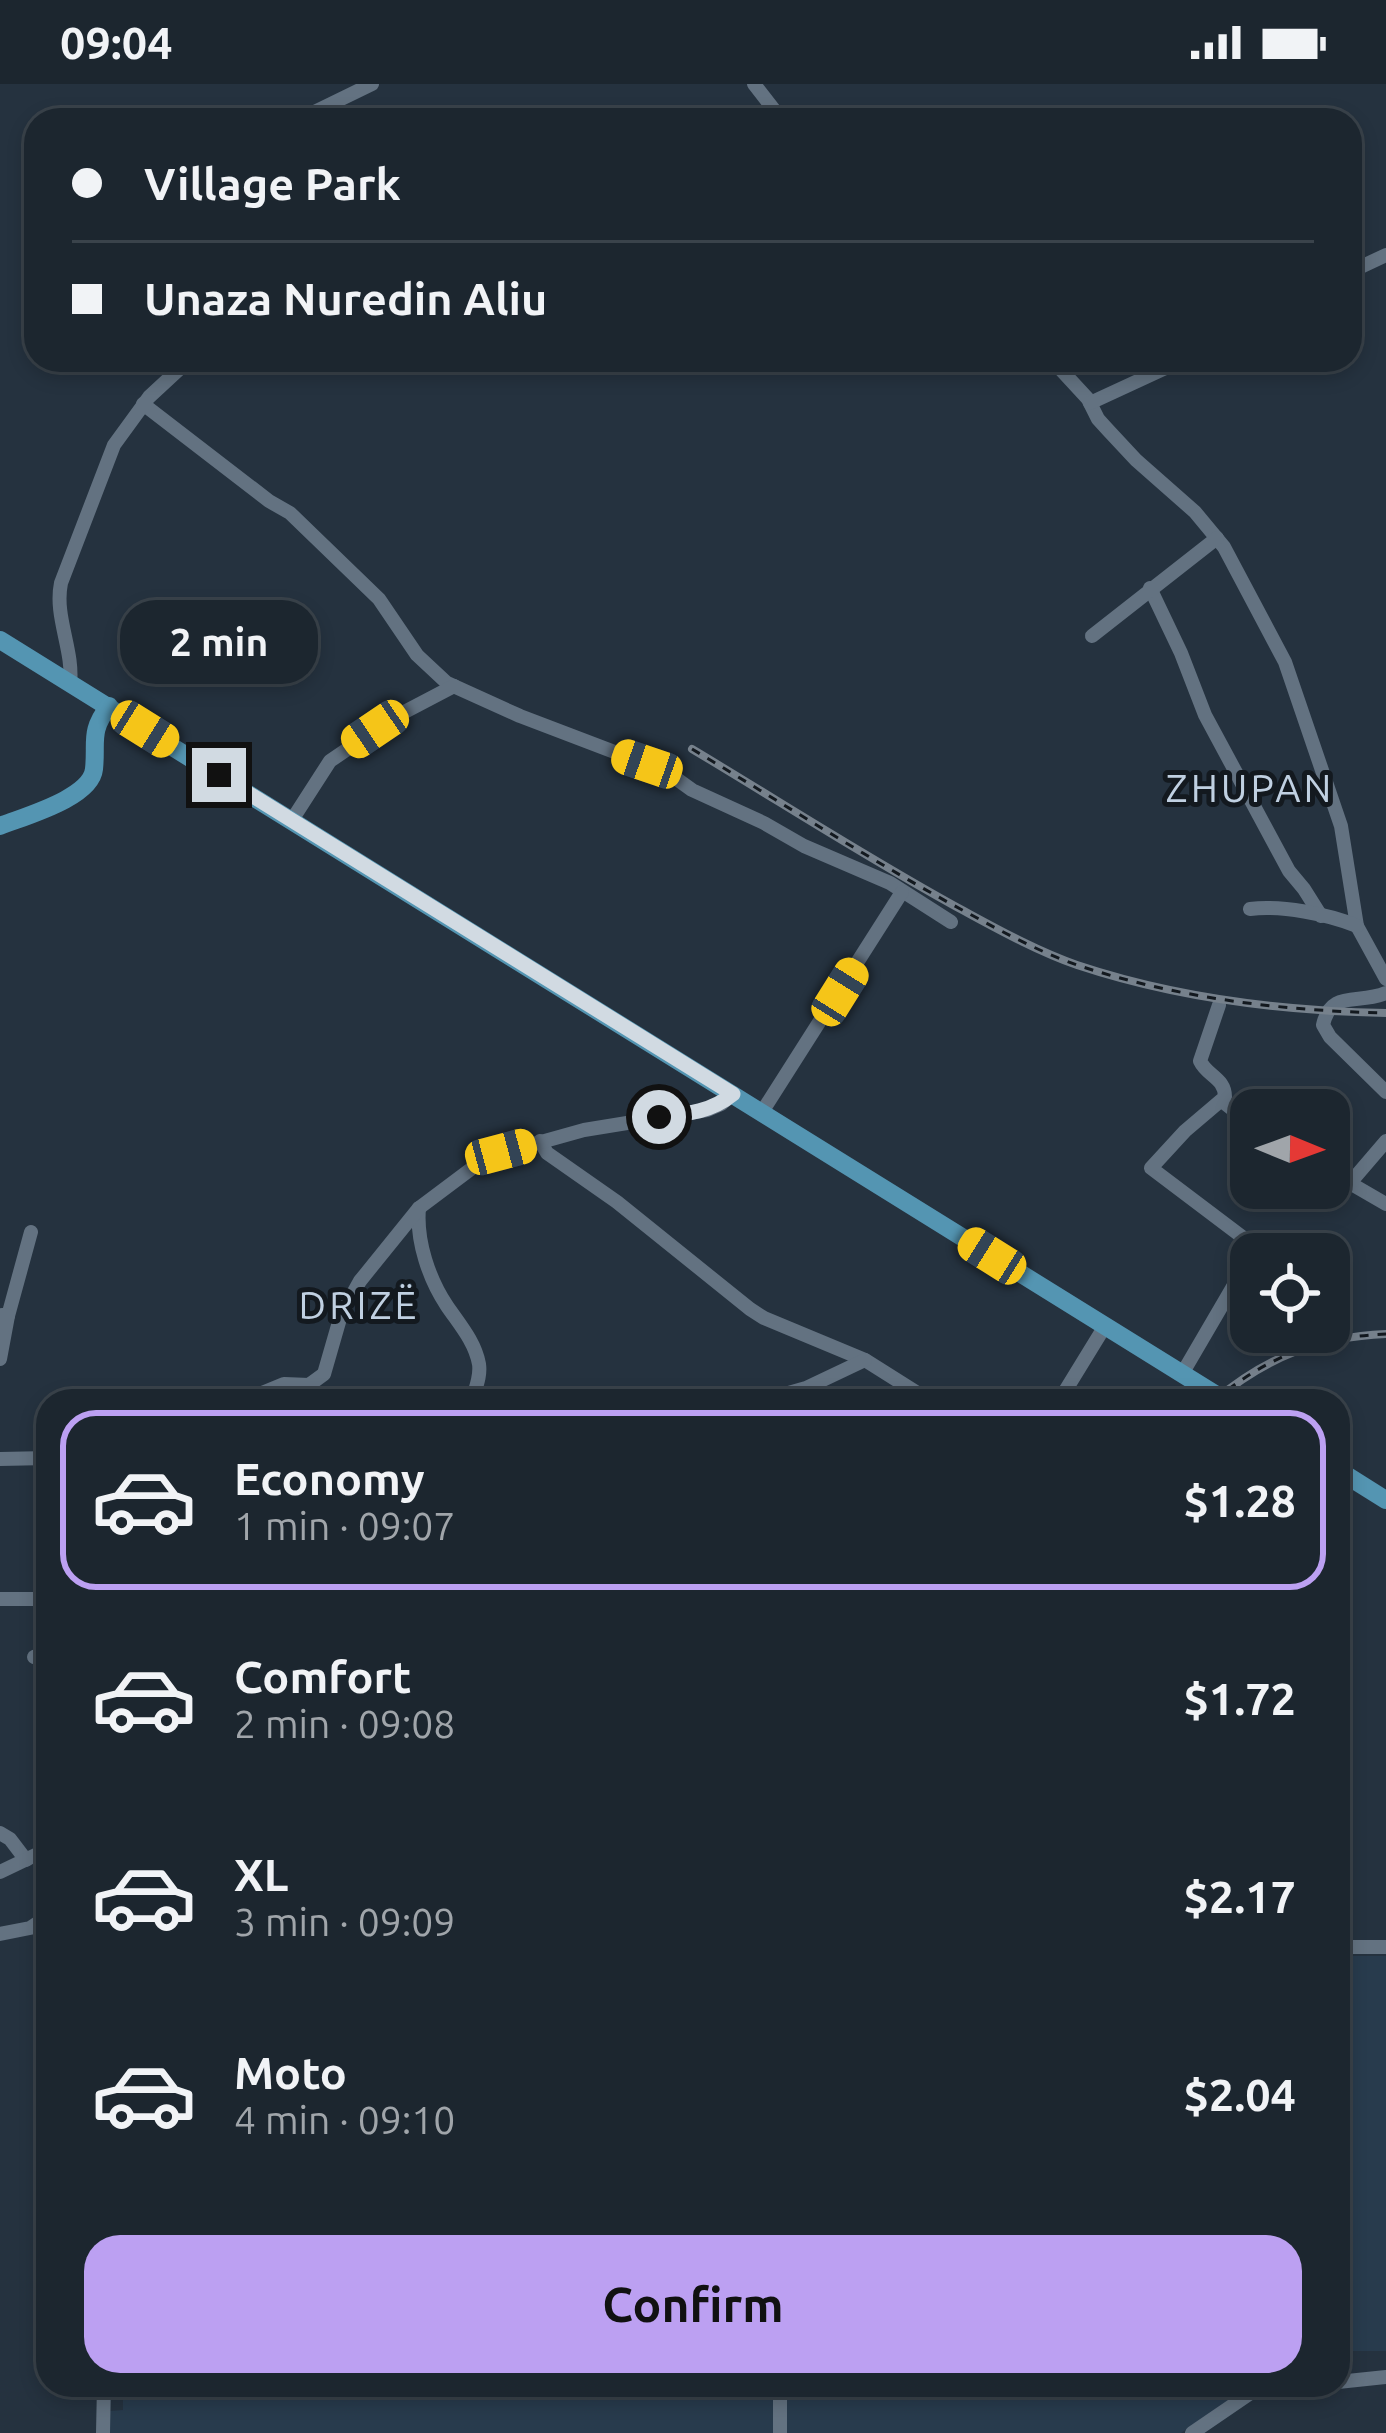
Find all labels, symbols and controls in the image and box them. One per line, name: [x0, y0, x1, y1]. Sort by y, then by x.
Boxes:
text: 09:04: [60, 17, 173, 68]
text: Village Park: [144, 158, 401, 209]
text: Unaza Nuredin Aliu: [144, 273, 547, 324]
callout: 2 min: [120, 601, 318, 685]
text: 2 min: [170, 620, 268, 663]
car: [335, 694, 415, 764]
car: [105, 695, 185, 763]
car: [607, 735, 687, 793]
route end: [192, 748, 246, 802]
district label: ZHUPAN: [1166, 766, 1334, 809]
car: [806, 952, 874, 1032]
north arrow: [1230, 1089, 1350, 1209]
map controls: [1230, 1089, 1350, 1353]
route start: [632, 1090, 686, 1144]
car: [462, 1125, 540, 1179]
car: [952, 1222, 1032, 1290]
button: locate: [1230, 1233, 1350, 1353]
district label: DRIZË: [299, 1283, 419, 1326]
icon: car: [90, 1446, 198, 1554]
text: Economy: [234, 1453, 425, 1504]
text: $1.28: [1183, 1475, 1296, 1526]
text: 1 min · 09:07: [234, 1504, 455, 1547]
icon: car: [90, 1644, 198, 1752]
text: Comfort: [234, 1651, 411, 1702]
text: $1.72: [1183, 1673, 1296, 1724]
text: 2 min · 09:08: [234, 1702, 455, 1745]
icon: car: [90, 1842, 198, 1950]
text: XL: [234, 1849, 288, 1900]
text: $2.17: [1183, 1871, 1296, 1922]
text: 3 min · 09:09: [234, 1900, 455, 1943]
icon: car: [90, 2040, 198, 2148]
text: Moto: [234, 2047, 347, 2098]
text: $2.04: [1183, 2069, 1296, 2120]
text: 4 min · 09:10: [234, 2098, 455, 2141]
button: Confirm: [84, 2235, 1302, 2373]

